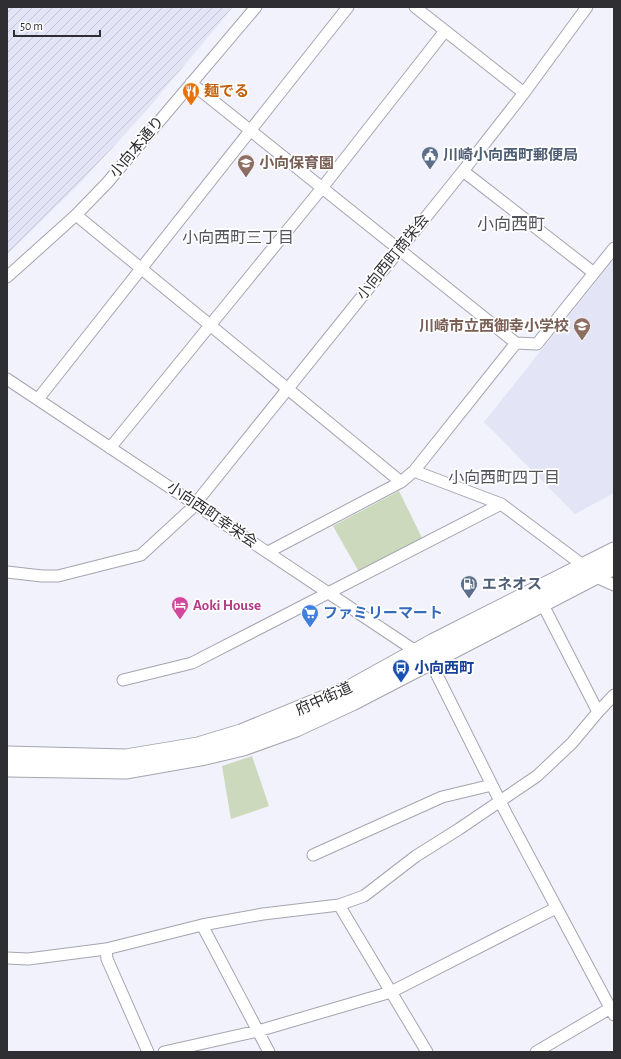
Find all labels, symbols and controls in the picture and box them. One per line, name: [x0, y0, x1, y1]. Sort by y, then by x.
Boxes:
scale bar: [14, 12, 100, 38]
text: 50 m: [20, 20, 43, 32]
restaurant icon: 麺でる: [181, 81, 201, 106]
place label: 麺でる: [204, 83, 249, 99]
street label: 小向本通り: [106, 113, 167, 181]
public building icon: 川崎小向西町郵便局: [420, 145, 440, 170]
place label: 川崎小向西町郵便局: [443, 147, 578, 163]
school or university icon: 小向保育園: [236, 153, 256, 178]
place label: 小向保育園: [259, 155, 334, 171]
street label: 小向西町商栄会: [353, 211, 432, 303]
district label: 小向西町: [477, 215, 545, 233]
district label: 小向西町三丁目: [182, 229, 294, 246]
school or university icon: 川崎市立西御幸小学校: [572, 316, 592, 341]
place label: 川崎市立西御幸小学校: [419, 318, 569, 334]
district label: 小向西町四丁目: [448, 469, 560, 486]
street label: 小向西町幸栄会: [164, 479, 260, 551]
fuel station icon: エネオス: [459, 574, 479, 599]
place label: エネオス: [482, 577, 542, 592]
hotel icon: Aoki House: [170, 595, 190, 620]
place label: Aoki House: [193, 598, 261, 613]
supermarket icon: ファミリーマート: [300, 603, 320, 628]
place label: ファミリーマート: [323, 606, 443, 621]
bus stop icon: 小向西町: [391, 658, 411, 683]
place label: 小向西町: [414, 660, 474, 676]
street label: 府中街道: [293, 679, 354, 718]

